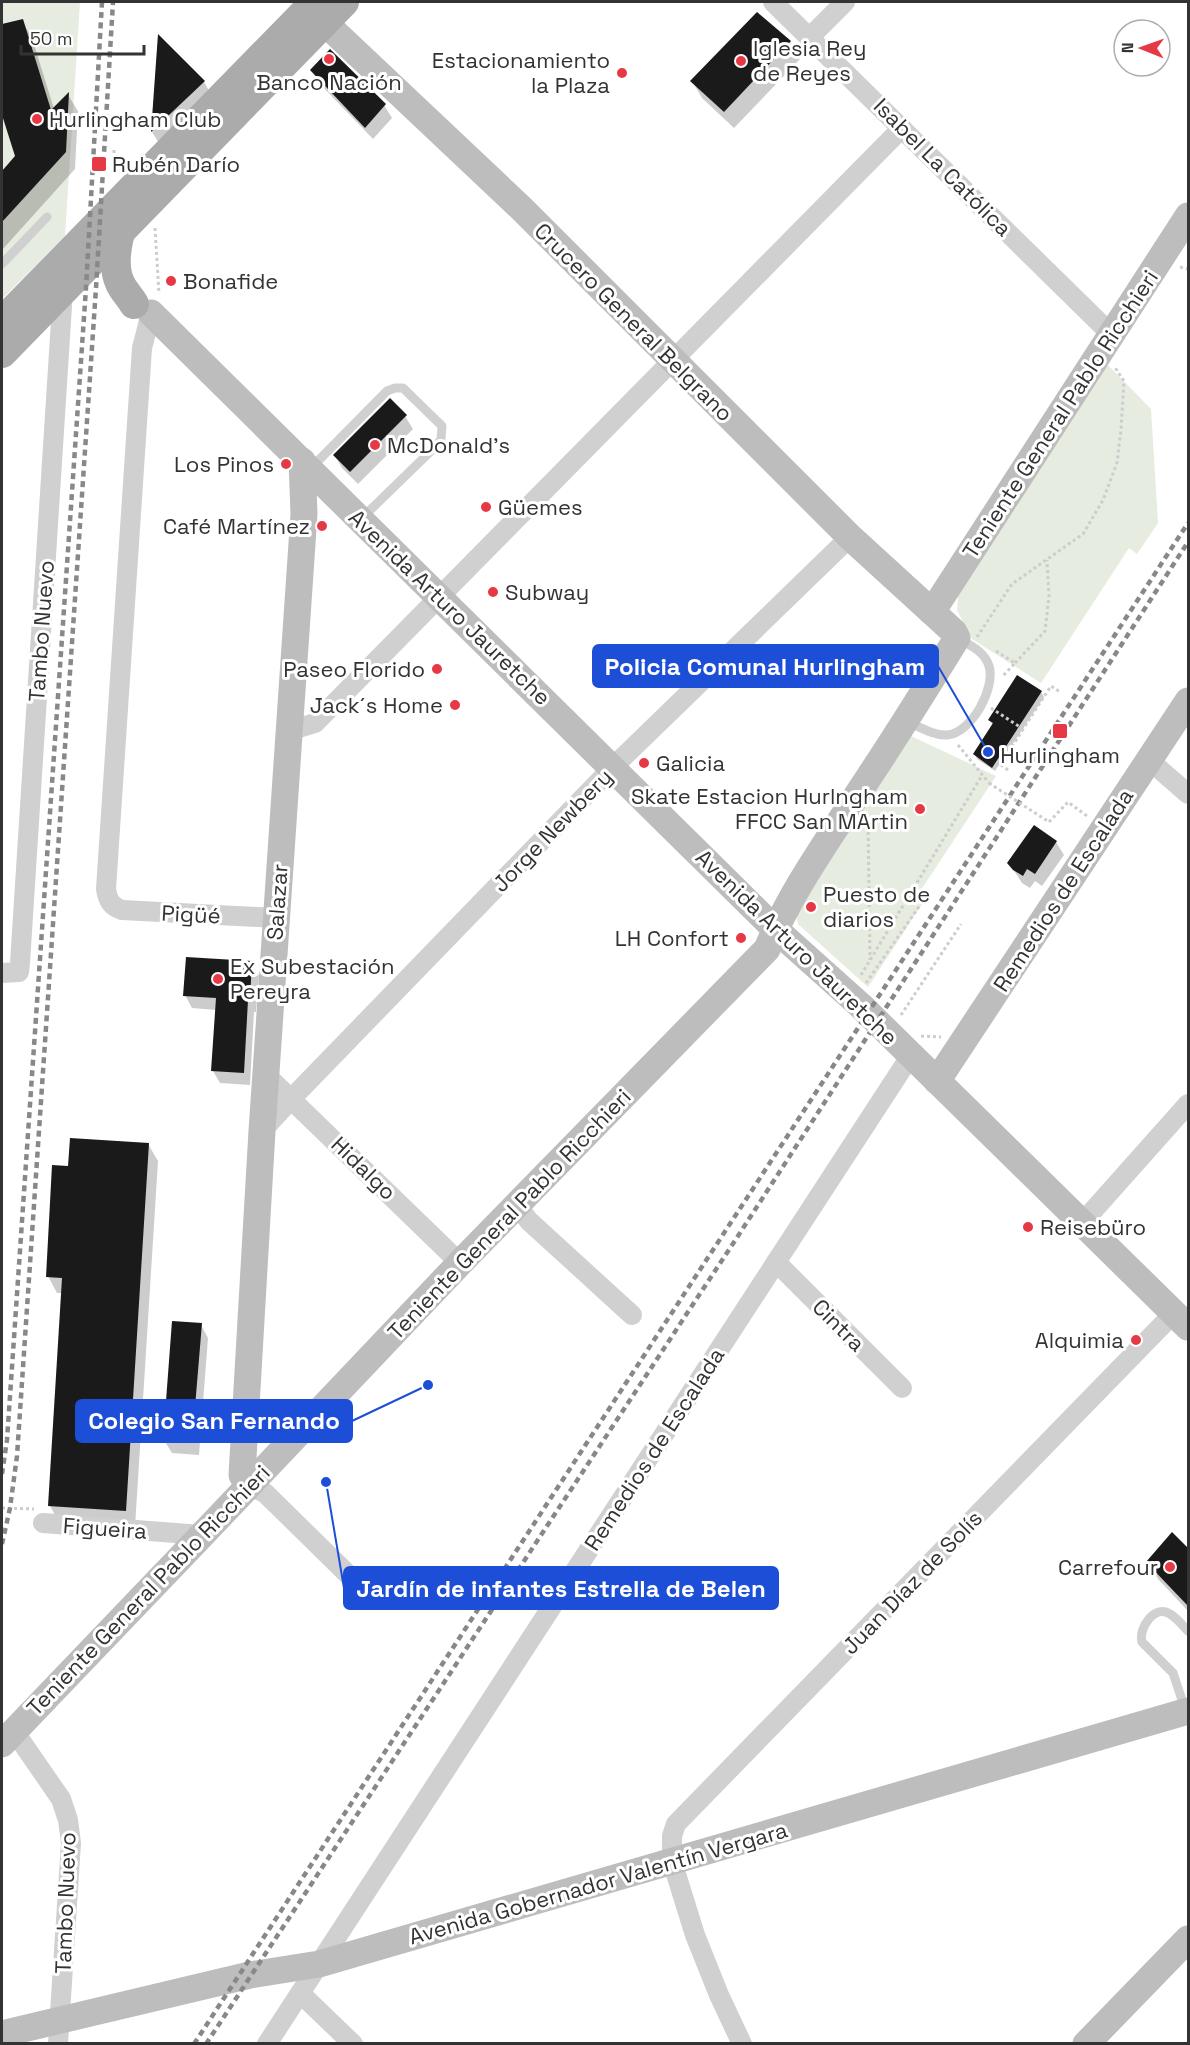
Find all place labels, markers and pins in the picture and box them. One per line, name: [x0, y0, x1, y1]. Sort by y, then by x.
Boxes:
place label: Iglesia Rey de Reyes: [753, 34, 867, 87]
place label: Estacionamiento la Plaza: [432, 46, 610, 99]
marker: Banco Nación: [322, 52, 336, 66]
marker: Iglesia Rey de Reyes: [734, 54, 748, 68]
marker: Estacionamiento la Plaza: [615, 66, 629, 80]
place label: Banco Nación: [256, 68, 402, 96]
place label: Hurlingham Club: [49, 105, 221, 133]
marker: Hurlingham Club: [30, 112, 44, 126]
place label: Rubén Darío: [112, 150, 240, 178]
marker: Rubén Darío: [90, 155, 108, 173]
place label: Bonafide: [183, 267, 278, 295]
marker: Bonafide: [164, 274, 178, 288]
place label: McDonald's: [387, 431, 510, 459]
marker: McDonald's: [368, 438, 382, 452]
place label: Los Pinos: [174, 450, 274, 478]
marker: Los Pinos: [279, 457, 293, 471]
place label: Güemes: [498, 493, 583, 521]
marker: Güemes: [479, 500, 493, 514]
place label: Café Martínez: [163, 512, 310, 540]
marker: Café Martínez: [315, 519, 329, 533]
place label: Subway: [505, 578, 589, 606]
marker: Subway: [486, 585, 500, 599]
callout: Policia Comunal Hurlingham: [593, 645, 938, 687]
place label: Paseo Florido: [283, 655, 425, 683]
marker: Paseo Florido: [430, 662, 444, 676]
place label: Jack´s Home: [310, 691, 443, 719]
marker: Jack´s Home: [448, 698, 462, 712]
marker: Hurlingham: [1051, 722, 1069, 740]
place label: Hurlingham: [1000, 741, 1120, 769]
place label: Galicia: [656, 749, 725, 777]
marker: Galicia: [637, 756, 651, 770]
place label: Skate Estacion Hurlngham FFCC San MArtin: [631, 782, 908, 835]
marker: Skate Estacion Hurlngham FFCC San MArtin: [913, 802, 927, 816]
place label: Puesto de diarios: [823, 880, 930, 933]
marker: Puesto de diarios: [804, 900, 818, 914]
place label: LH Confort: [615, 924, 729, 952]
marker: LH Confort: [734, 931, 748, 945]
place label: Ex Subestación Pereyra: [230, 952, 395, 1005]
marker: Ex Subestación Pereyra: [211, 972, 225, 986]
place label: Reisebüro: [1040, 1213, 1146, 1241]
marker: Reisebüro: [1021, 1220, 1035, 1234]
place label: Alquimia: [1035, 1326, 1124, 1354]
marker: Alquimia: [1129, 1333, 1143, 1347]
callout: Colegio San Fernando: [76, 1400, 352, 1442]
place label: Carrefour: [1058, 1553, 1158, 1581]
marker: Carrefour: [1163, 1560, 1177, 1574]
callout: Jardín de infantes Estrella de Belen: [344, 1567, 778, 1609]

